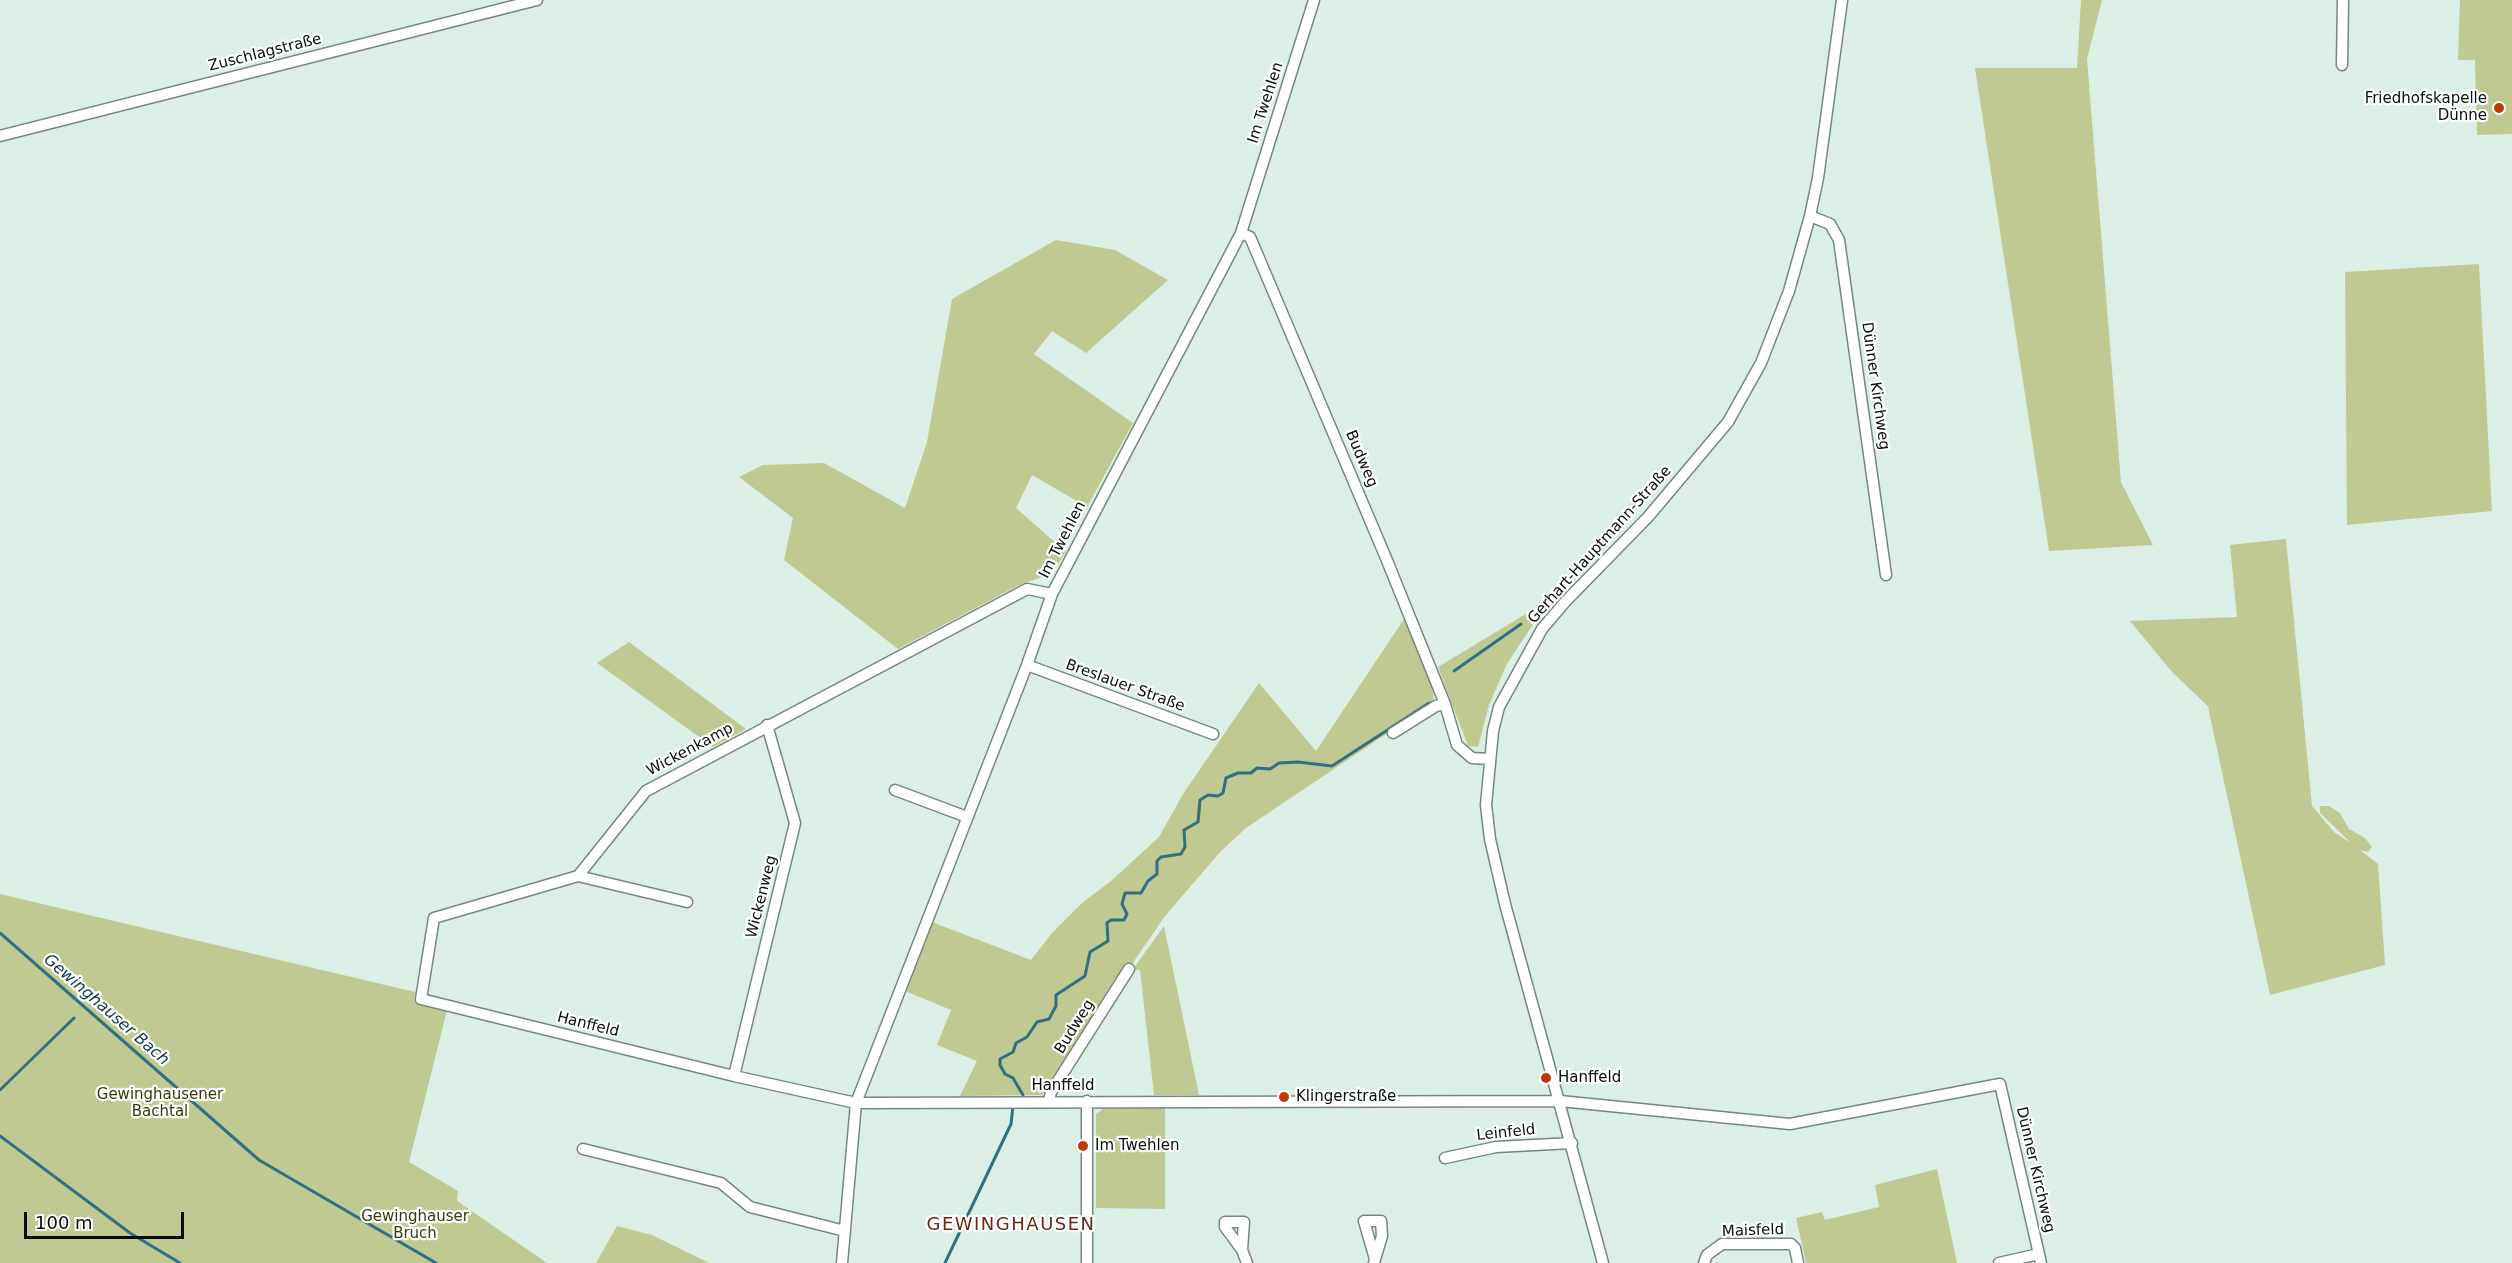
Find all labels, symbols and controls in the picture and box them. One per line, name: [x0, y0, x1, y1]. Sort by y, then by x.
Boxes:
street label: Zuschlagstraße: [207, 30, 323, 76]
street label: Im Twehlen: [1244, 60, 1288, 146]
place label: Friedhofskapelle Dünne: [2365, 90, 2487, 125]
marker: Friedhofskapelle Dünne: [2492, 101, 2506, 115]
street label: Dünner Kirchweg: [1857, 321, 1893, 451]
street label: Budweg: [1341, 428, 1381, 490]
street label: Gerhart-Hauptmann-Straße: [1524, 462, 1676, 628]
street label: Im Twehlen: [1036, 498, 1090, 582]
street label: Breslauer Straße: [1063, 656, 1187, 716]
street label: Wickenkamp: [644, 720, 736, 780]
street label: Wickenweg: [743, 854, 781, 940]
water label: Gewinghauser Bach: [39, 950, 173, 1070]
street label: Budweg: [1051, 997, 1099, 1057]
street label: Hanffeld: [555, 1009, 621, 1041]
place label: Hanffeld: [1558, 1069, 1621, 1087]
marker: Hanffeld: [1539, 1071, 1553, 1085]
street label: Hanffeld: [1031, 1077, 1095, 1095]
park label: Gewinghausener Bachtal: [97, 1086, 223, 1121]
place label: Klingerstraße: [1296, 1088, 1396, 1106]
marker: Klingerstraße: [1277, 1090, 1291, 1104]
street label: Dünner Kirchweg: [2012, 1105, 2058, 1235]
street label: Leinfeld: [1476, 1121, 1536, 1145]
place label: Im Twehlen: [1095, 1137, 1179, 1155]
marker: Im Twehlen: [1076, 1139, 1090, 1153]
scale bar: [27, 1200, 188, 1238]
park label: Gewinghauser Bruch: [361, 1208, 469, 1243]
text: 100 m: [35, 1212, 93, 1233]
district label: GEWINGHAUSEN: [926, 1214, 1096, 1236]
street label: Maisfeld: [1722, 1221, 1784, 1241]

